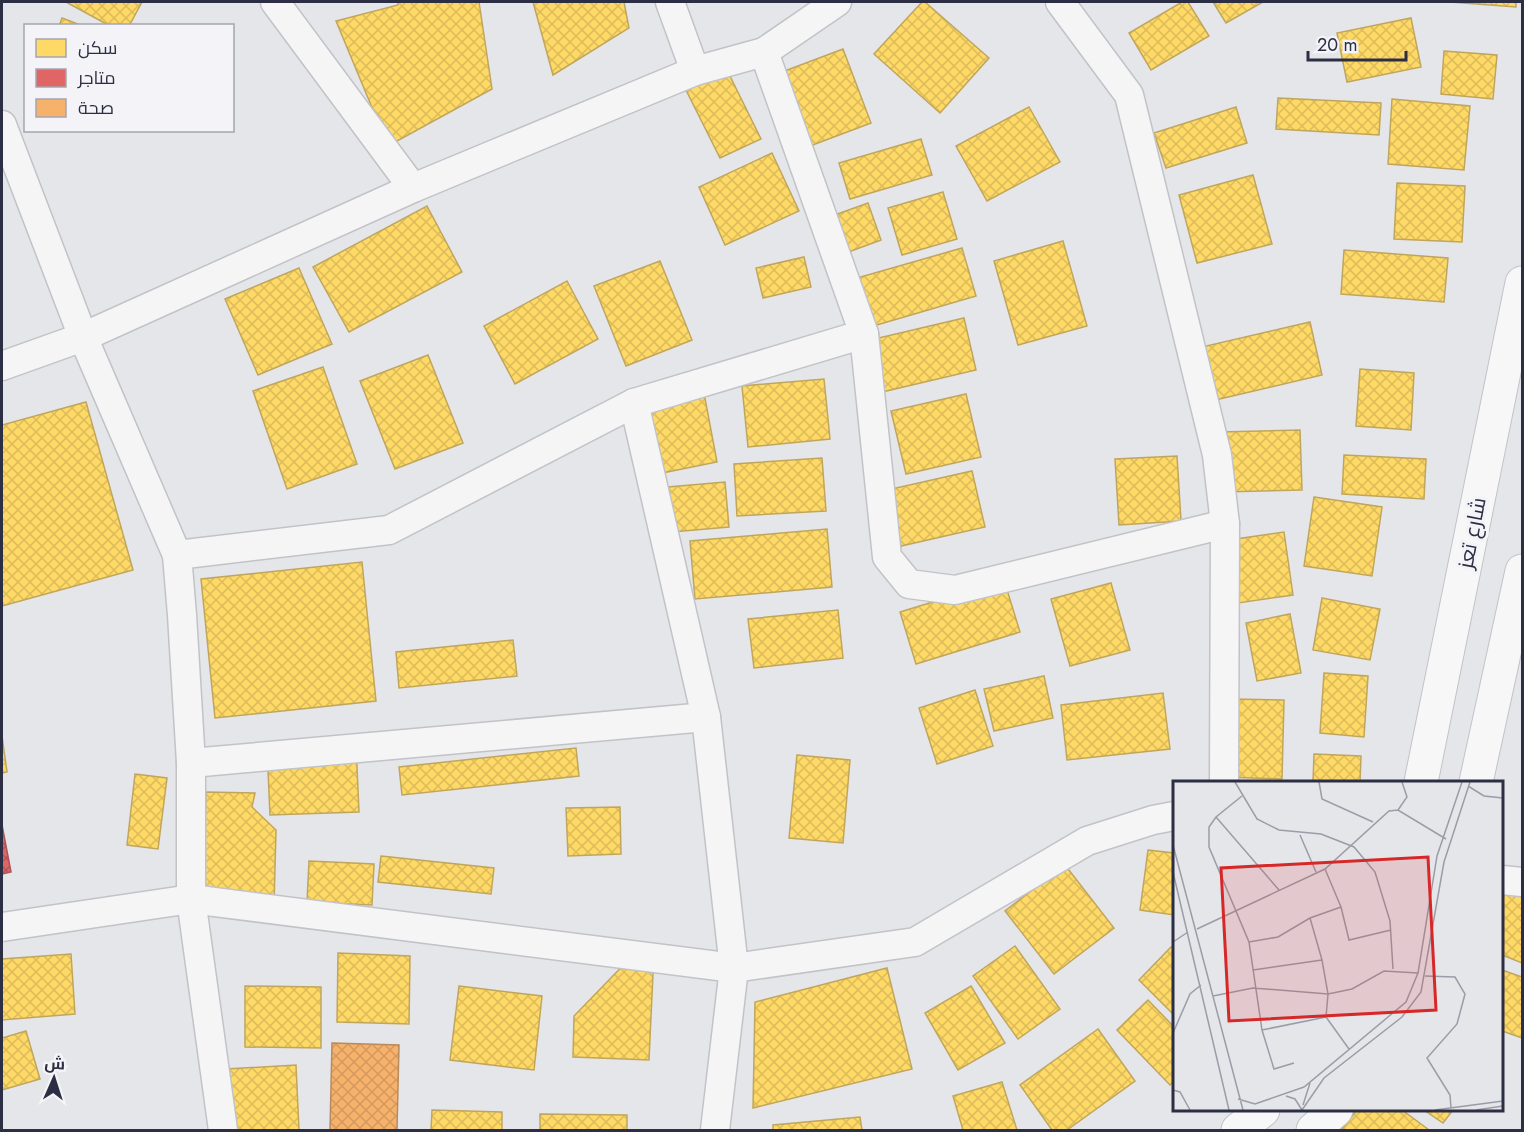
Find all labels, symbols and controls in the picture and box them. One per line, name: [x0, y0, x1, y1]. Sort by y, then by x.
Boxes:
legend: [24, 24, 234, 132]
scale bar: [1308, 24, 1406, 62]
text: 20 m: [1317, 32, 1357, 58]
text: سكن: [78, 35, 117, 61]
text: متاجر: [77, 65, 116, 91]
text: صحة: [78, 95, 114, 121]
street label: شارع تعز: [1450, 495, 1494, 572]
inset map: [1173, 781, 1503, 1111]
north arrow: [24, 1048, 84, 1108]
text: ش: [44, 1051, 66, 1076]

